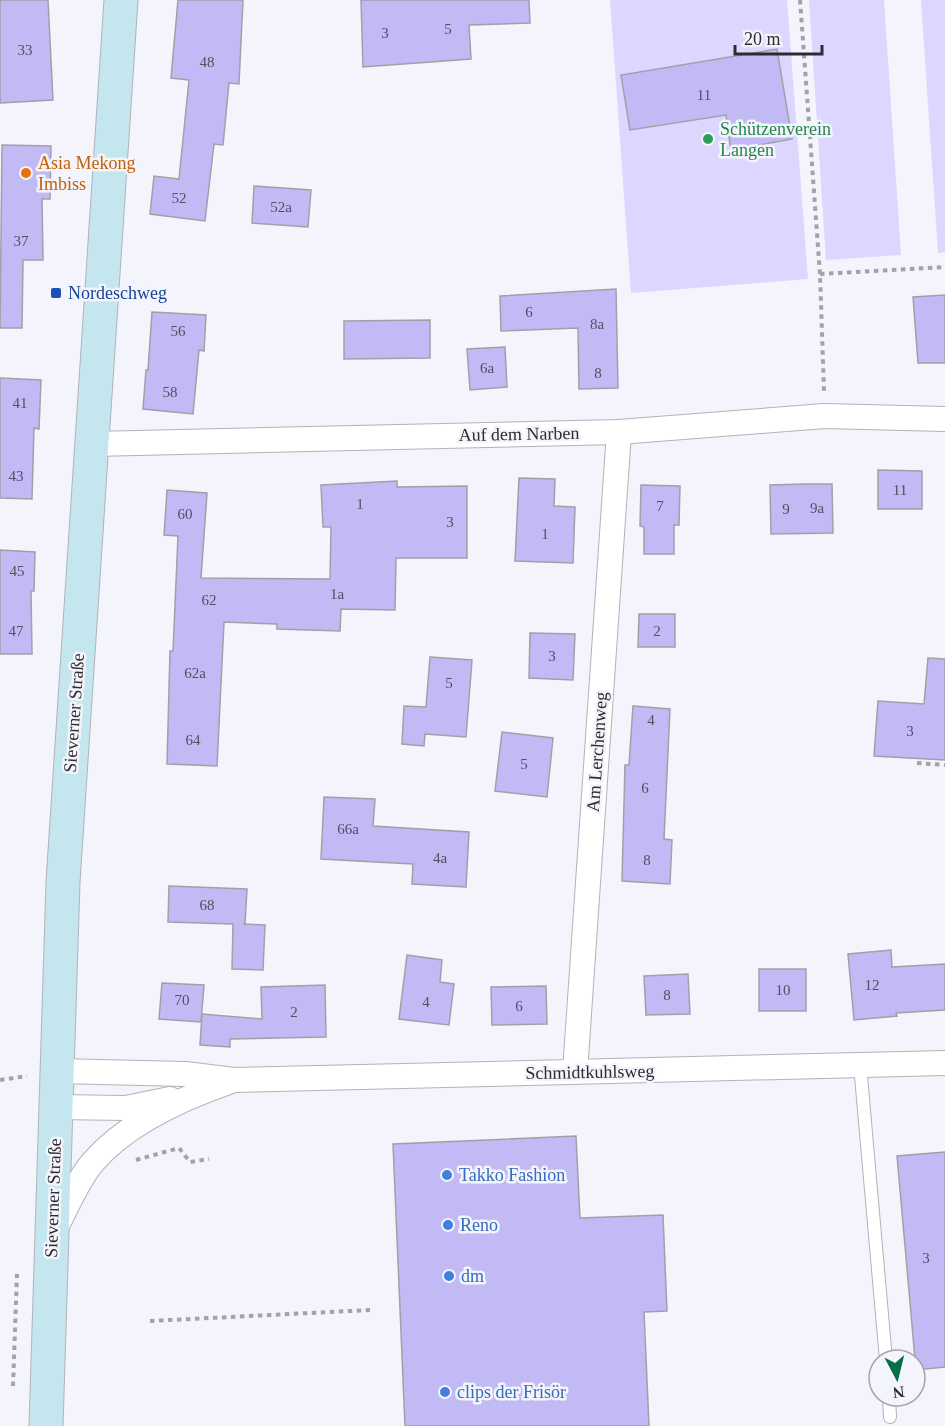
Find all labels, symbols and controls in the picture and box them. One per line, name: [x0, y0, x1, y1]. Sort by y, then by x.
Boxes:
scale bar: [735, 18, 822, 56]
house number: 5: [444, 21, 452, 37]
house number: 3: [381, 25, 389, 41]
text: 20 m: [744, 29, 781, 49]
house number: 33: [18, 42, 33, 58]
house number: 48: [200, 54, 215, 70]
house number: 11: [697, 87, 711, 103]
place label: Schützenverein Langen: [720, 119, 831, 160]
marker: Schützenverein Langen: [701, 132, 715, 146]
place label: Asia Mekong Imbiss: [38, 153, 136, 194]
marker: Asia Mekong Imbiss: [19, 166, 33, 180]
house number: 52: [172, 190, 187, 206]
house number: 52a: [270, 199, 292, 215]
house number: 37: [14, 233, 29, 249]
place label: Nordeschweg: [68, 283, 167, 303]
marker: Nordeschweg: [49, 286, 63, 300]
house number: 6: [525, 304, 533, 320]
house number: 8a: [590, 316, 604, 332]
house number: 56: [171, 323, 186, 339]
house number: 6a: [480, 360, 494, 376]
house number: 8: [594, 365, 602, 381]
house number: 58: [163, 384, 178, 400]
house number: 41: [13, 395, 28, 411]
street label: Auf dem Narben: [458, 423, 580, 445]
house number: 43: [9, 468, 24, 484]
house number: 11: [893, 482, 907, 498]
house number: 1: [356, 496, 364, 512]
house number: 7: [656, 498, 664, 514]
house number: 9a: [810, 500, 824, 516]
house number: 9: [782, 501, 790, 517]
house number: 60: [178, 506, 193, 522]
house number: 3: [446, 514, 454, 530]
house number: 1: [541, 526, 549, 542]
house number: 45: [10, 563, 25, 579]
house number: 1a: [330, 586, 344, 602]
house number: 62: [202, 592, 217, 608]
house number: 47: [9, 623, 24, 639]
house number: 2: [653, 623, 661, 639]
house number: 3: [548, 648, 556, 664]
street label: Sieverner Straße: [60, 653, 88, 773]
house number: 62a: [184, 665, 206, 681]
house number: 5: [445, 675, 453, 691]
street label: Am Lerchenweg: [583, 691, 611, 813]
house number: 4: [647, 712, 655, 728]
house number: 3: [906, 723, 914, 739]
house number: 64: [186, 732, 201, 748]
house number: 5: [520, 756, 528, 772]
house number: 6: [641, 780, 649, 796]
house number: 66a: [337, 821, 359, 837]
house number: 4a: [433, 850, 447, 866]
house number: 8: [643, 852, 651, 868]
house number: 68: [200, 897, 215, 913]
house number: 12: [865, 977, 880, 993]
house number: 10: [776, 982, 791, 998]
house number: 8: [663, 987, 671, 1003]
house number: 70: [175, 992, 190, 1008]
house number: 4: [422, 994, 430, 1010]
house number: 6: [515, 998, 523, 1014]
house number: 2: [290, 1004, 298, 1020]
street label: Schmidtkuhlsweg: [525, 1061, 655, 1083]
street label: Sieverner Straße: [41, 1138, 65, 1258]
place label: Takko Fashion: [459, 1165, 565, 1185]
marker: Takko Fashion: [440, 1168, 454, 1182]
place label: Reno: [460, 1215, 498, 1235]
marker: Reno: [441, 1218, 455, 1232]
house number: 3: [922, 1250, 930, 1266]
place label: dm: [461, 1266, 484, 1286]
marker: dm: [442, 1269, 456, 1283]
north arrow: [867, 1348, 927, 1408]
place label: clips der Frisör: [457, 1382, 566, 1402]
text: N: [892, 1383, 906, 1402]
marker: clips der Frisör: [438, 1385, 452, 1399]

